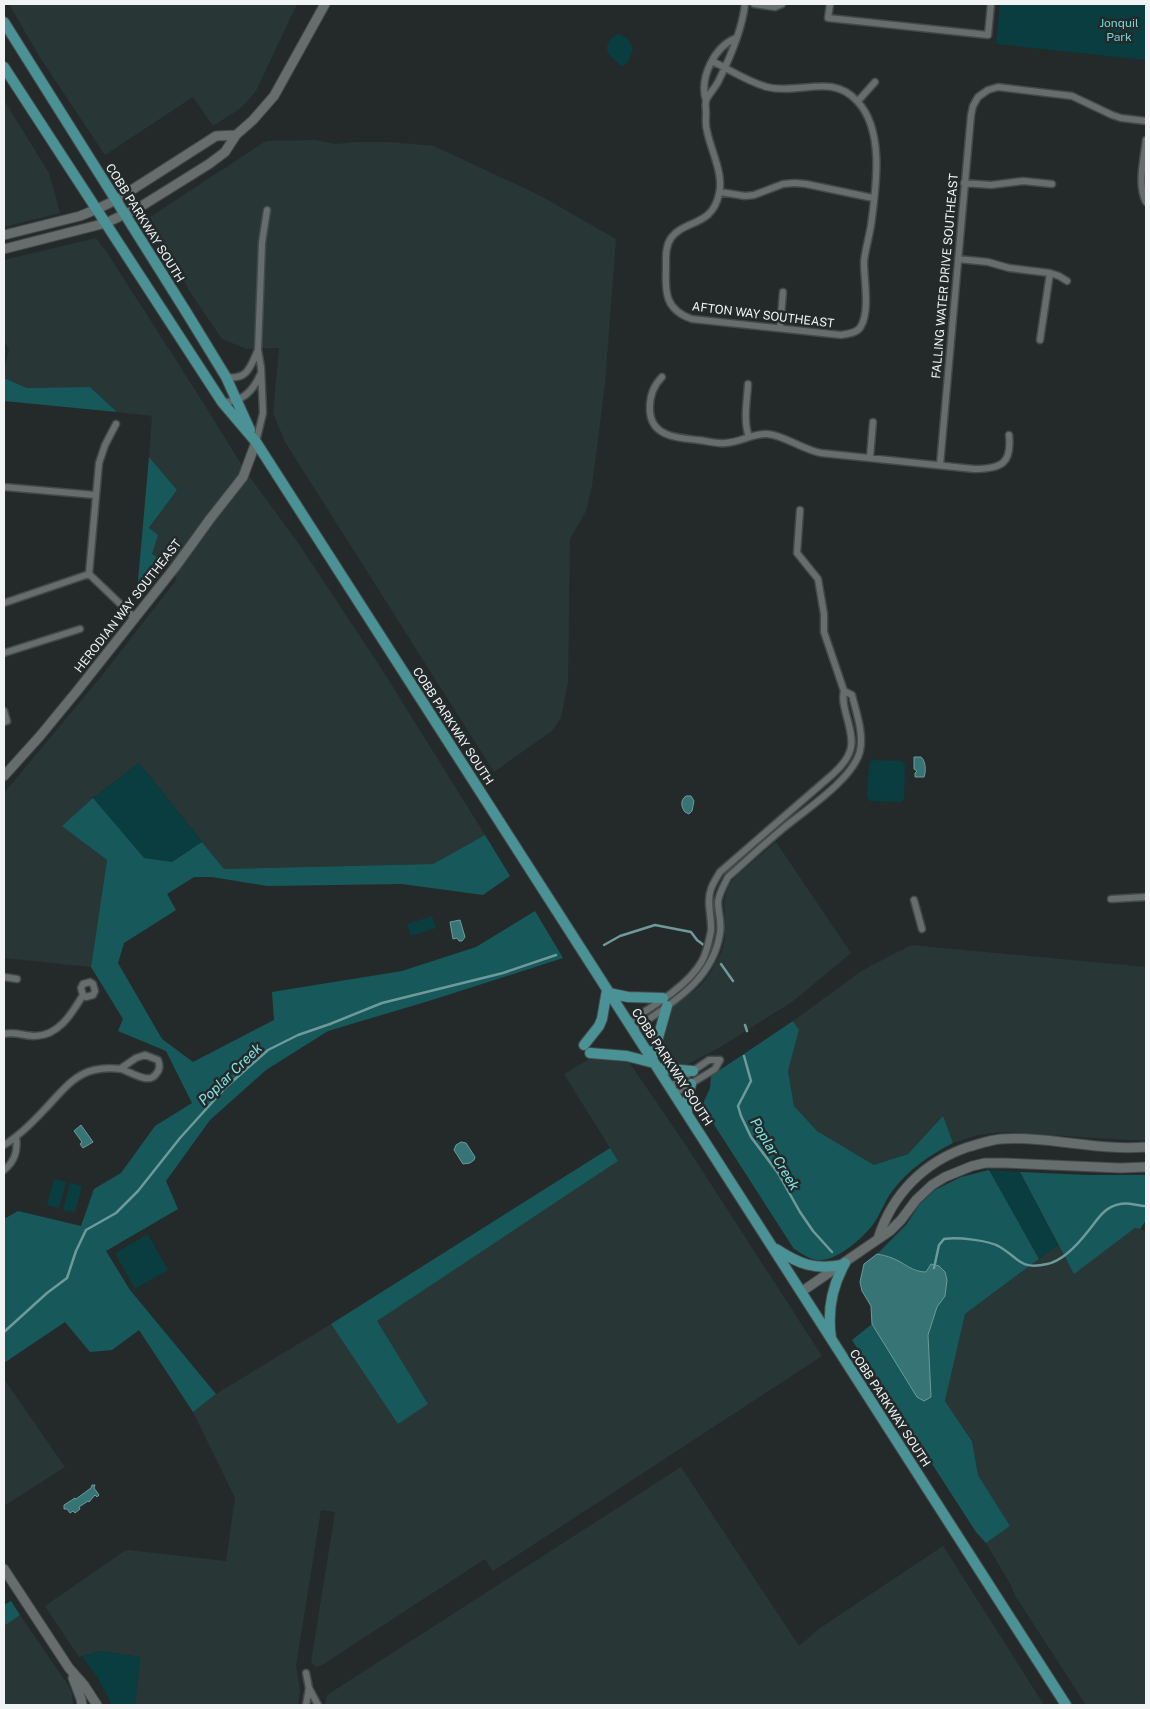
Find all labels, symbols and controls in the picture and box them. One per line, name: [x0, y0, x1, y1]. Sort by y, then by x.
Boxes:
park label: Jonquil Park: [1099, 16, 1139, 44]
street label: COBB PARKWAY SOUTH: [103, 161, 187, 285]
street label: FALLING WATER DRIVE SOUTHEAST: [929, 173, 961, 379]
street label: AFTON WAY SOUTHEAST: [691, 299, 835, 331]
street label: HERODIAN WAY SOUTHEAST: [72, 537, 184, 675]
street label: COBB PARKWAY SOUTH: [410, 665, 496, 787]
street label: COBB PARKWAY SOUTH: [629, 1006, 715, 1128]
water label: Poplar Creek: [195, 1040, 265, 1108]
water label: Poplar Creek: [747, 1115, 803, 1193]
street label: COBB PARKWAY SOUTH: [847, 1347, 933, 1469]

